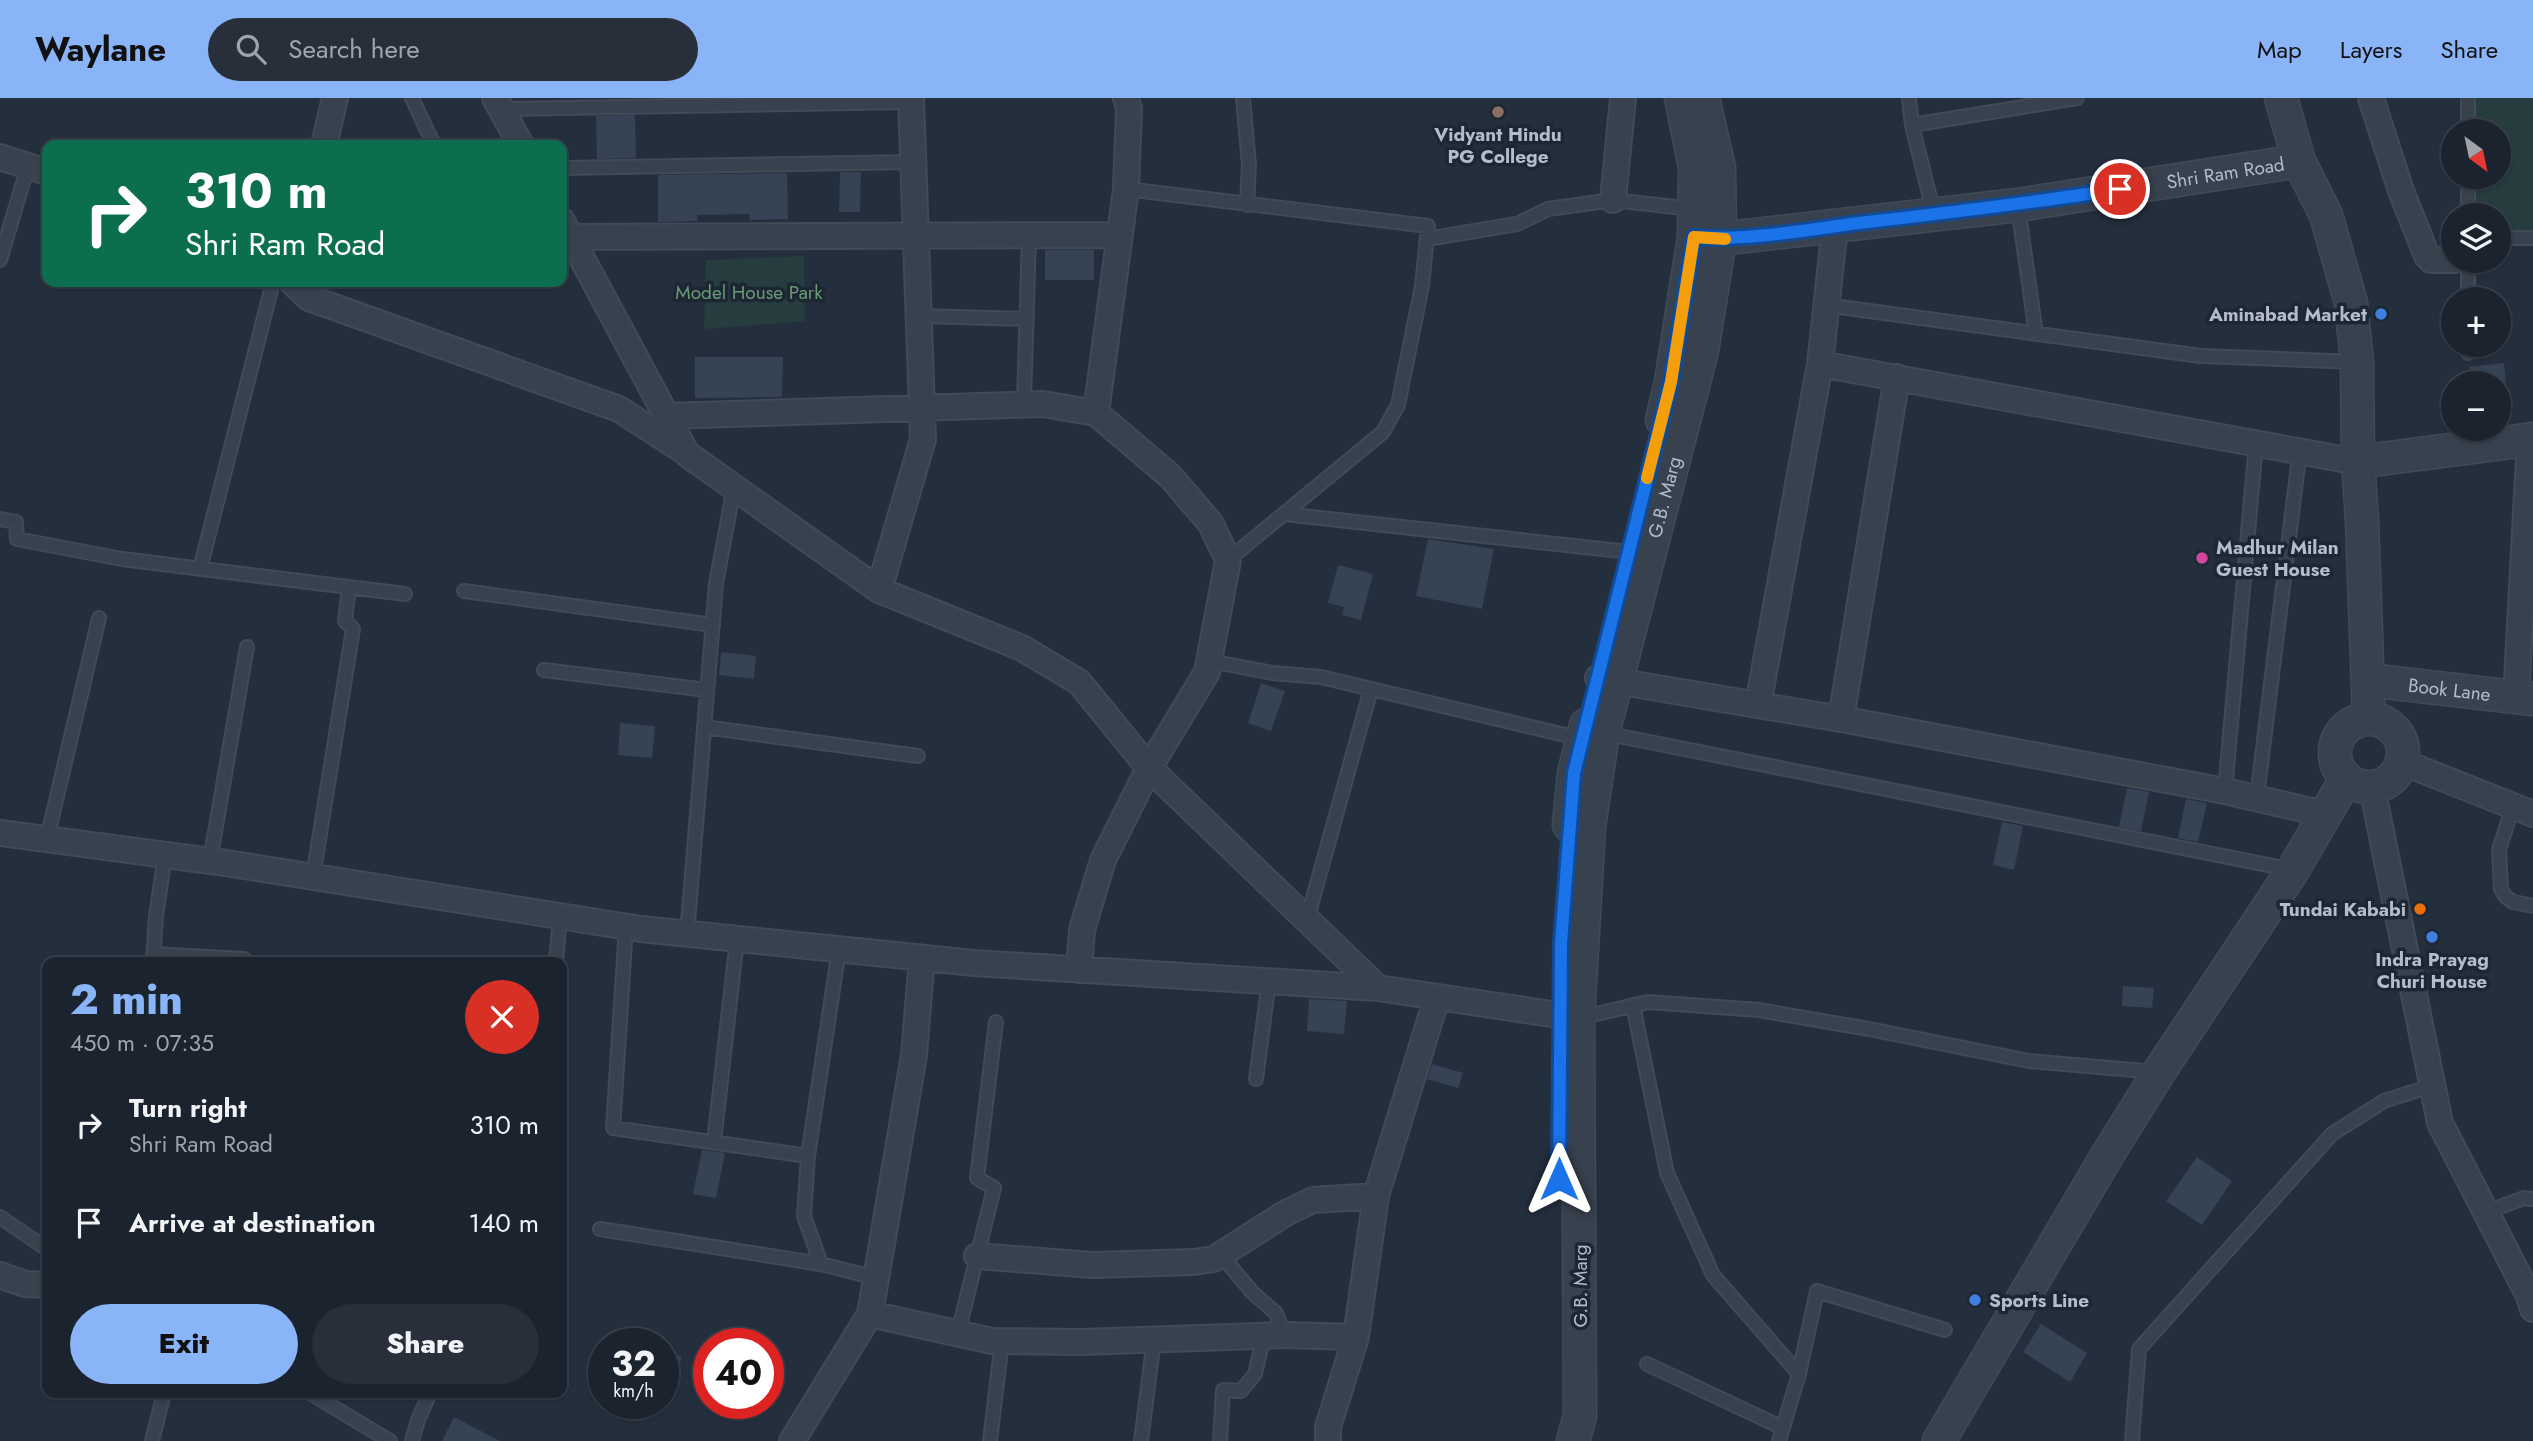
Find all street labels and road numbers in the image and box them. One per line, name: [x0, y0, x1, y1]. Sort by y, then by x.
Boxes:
street label: Shri Ram Road: [2165, 150, 2286, 195]
street label: G.B. Marg: [1641, 453, 1688, 541]
street label: Book Lane: [2407, 671, 2492, 708]
street label: G.B. Marg: [1567, 1244, 1594, 1328]

